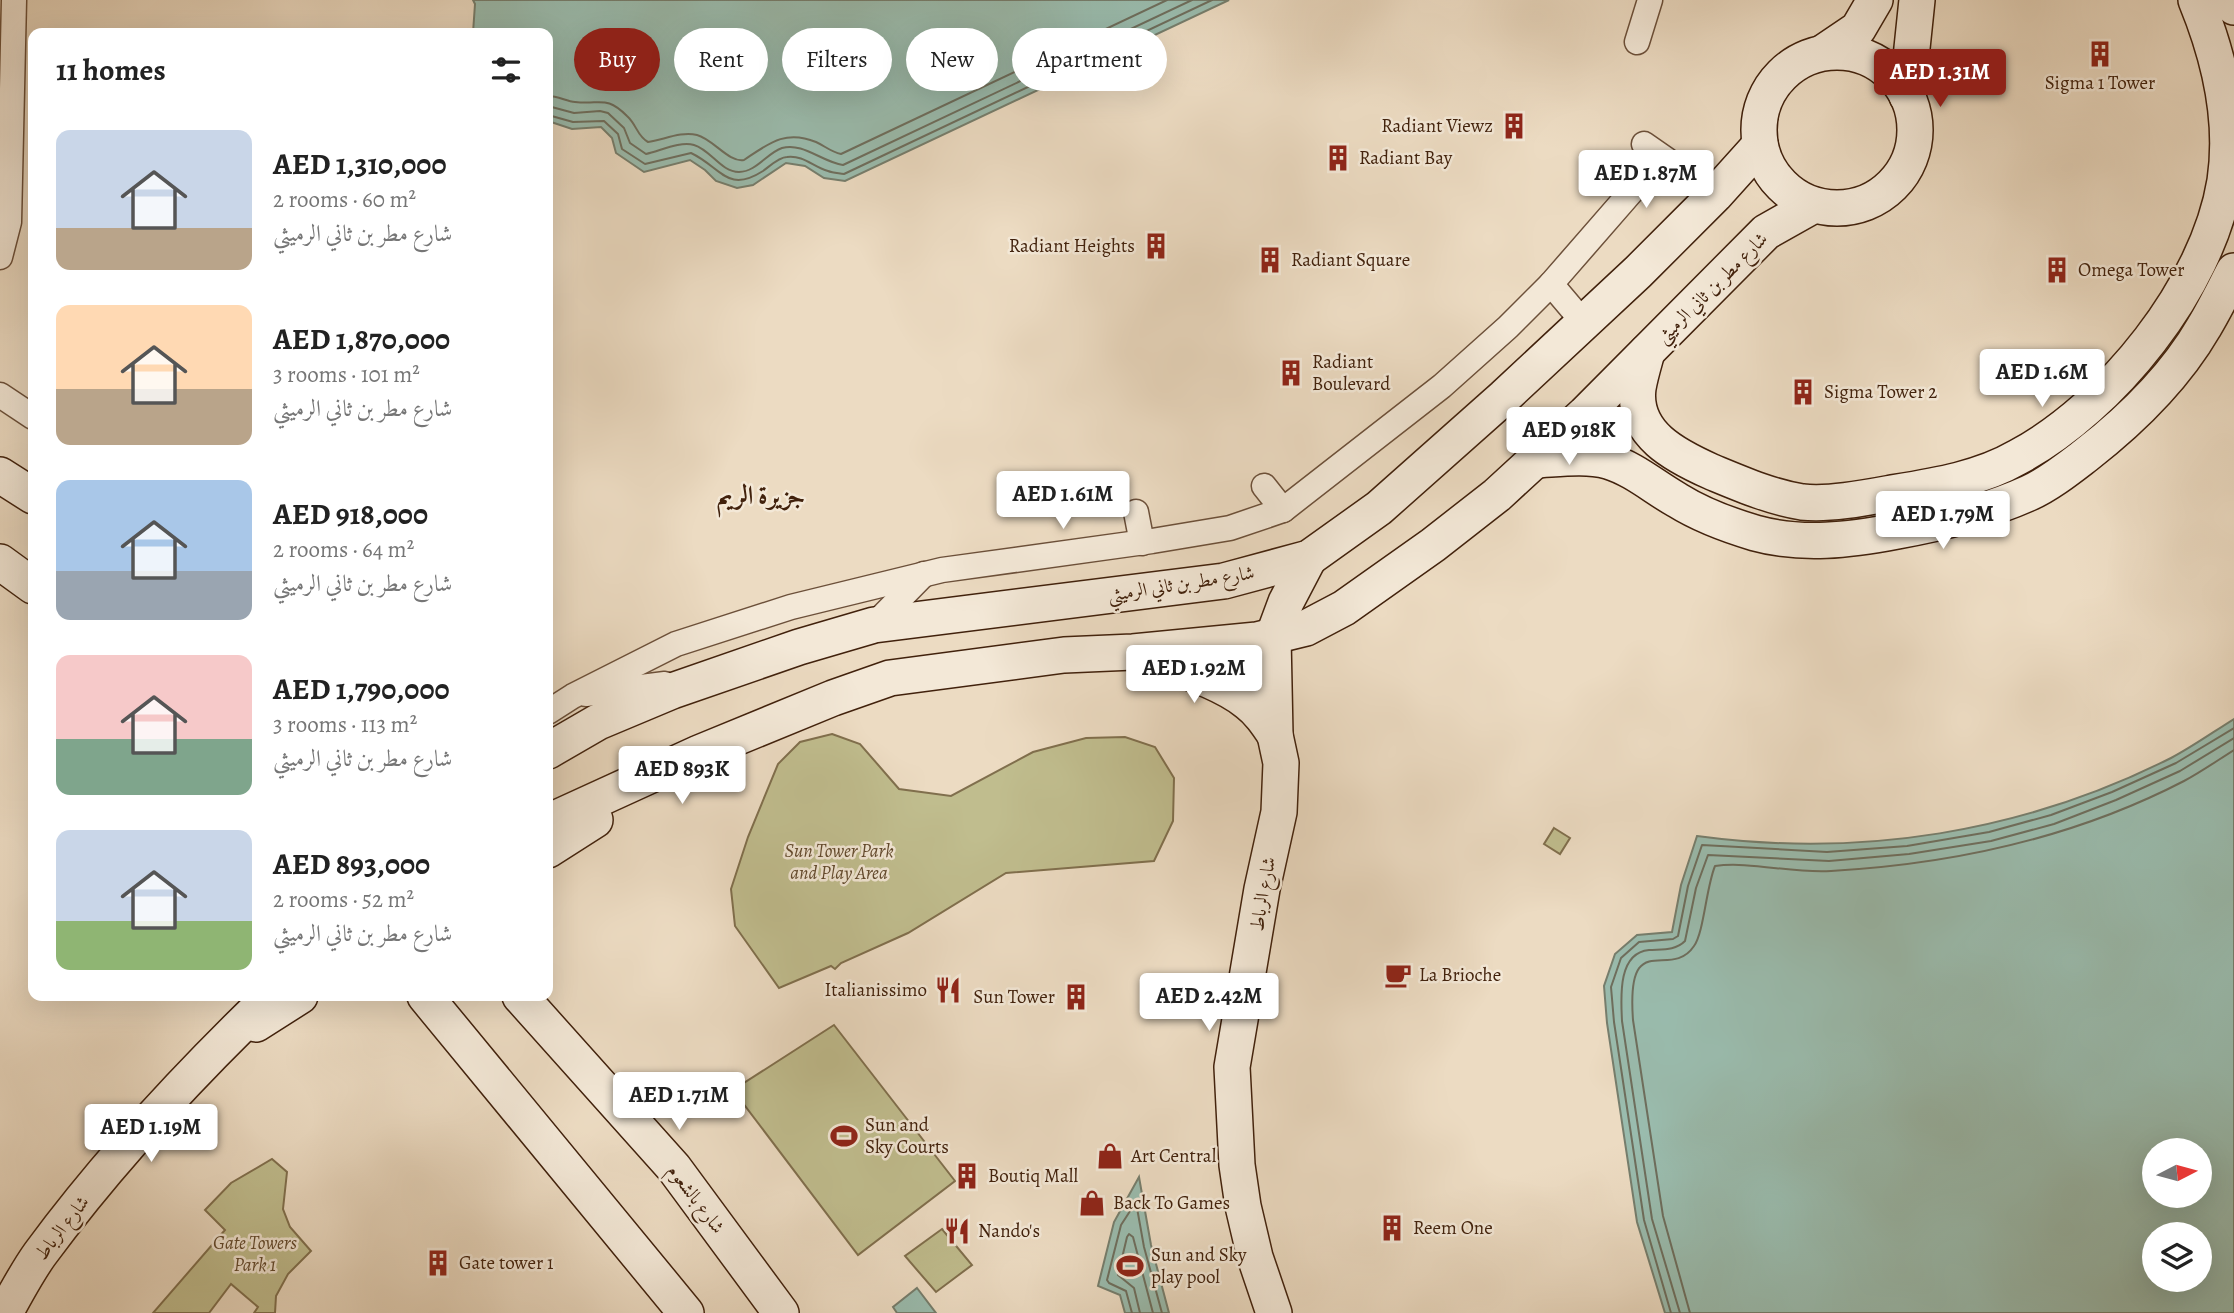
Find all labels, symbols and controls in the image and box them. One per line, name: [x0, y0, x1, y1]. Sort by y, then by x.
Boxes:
chip: Buy: [574, 28, 660, 91]
chip: Rent: [674, 28, 768, 91]
chip: Filters: [782, 28, 892, 91]
chip: New: [906, 28, 998, 91]
chip: Apartment: [1012, 28, 1167, 91]
building icon: Sigma 1 Tower: [2085, 39, 2115, 69]
text: 11 homes: [56, 50, 166, 90]
pin: AED 1.31M: [1860, 50, 2020, 109]
icon: filters: [487, 51, 525, 89]
text: AED 1.31M: [1890, 56, 1990, 87]
place label: Sigma 1 Tower: [2045, 70, 2155, 96]
building icon: Radiant Viewz: [1499, 111, 1529, 141]
place label: Radiant Viewz: [1381, 113, 1493, 139]
building icon: Radiant Bay: [1323, 143, 1353, 173]
text: AED 1,310,000: [273, 144, 447, 184]
place label: Radiant Bay: [1359, 145, 1453, 171]
pin: AED 1.87M: [1566, 150, 1726, 210]
text: AED 1.87M: [1595, 157, 1697, 188]
icon: home: [112, 158, 196, 242]
text: 2 rooms · 60 m²: [273, 184, 416, 215]
text: شارع مطر بن ثاني الرميثي: [273, 218, 452, 249]
street label: شارع مطر بن ثاني الرميثي: [1650, 226, 1777, 353]
building icon: Radiant Heights: [1141, 231, 1171, 261]
place label: Radiant Heights: [1009, 233, 1135, 259]
building icon: Radiant Square: [1255, 245, 1285, 275]
place label: Radiant Square: [1291, 247, 1410, 273]
building icon: Omega Tower: [2042, 255, 2072, 285]
place label: Omega Tower: [2078, 257, 2184, 283]
text: AED 1,870,000: [273, 319, 450, 359]
icon: home: [112, 333, 196, 417]
place label: Radiant Boulevard: [1312, 349, 1391, 397]
pin: AED 1.6M: [1970, 350, 2114, 409]
text: AED 1.6M: [1996, 356, 2088, 387]
building icon: Radiant Boulevard: [1276, 358, 1306, 388]
text: 3 rooms · 101 m²: [273, 359, 420, 390]
building icon: Sigma Tower 2: [1788, 377, 1818, 407]
place label: Sigma Tower 2: [1824, 379, 1937, 405]
text: شارع مطر بن ثاني الرميثي: [273, 393, 452, 424]
pin: AED 918K: [1497, 407, 1641, 467]
text: AED 918K: [1522, 414, 1616, 445]
pin: AED 1.61M: [983, 472, 1143, 531]
district label: جزيرة الريم: [717, 478, 805, 518]
text: AED 1.61M: [1013, 478, 1113, 509]
pin: AED 1.79M: [1863, 491, 2023, 551]
text: AED 918,000: [273, 494, 428, 534]
text: AED 1.79M: [1892, 498, 1994, 529]
icon: home: [112, 508, 196, 592]
text: 2 rooms · 64 m²: [273, 534, 414, 565]
street label: شارع مطر بن ثاني الرميثي: [1106, 560, 1257, 613]
text: شارع مطر بن ثاني الرميثي: [273, 568, 452, 599]
pin: AED 1.92M: [1114, 646, 1274, 705]
text: AED 1.92M: [1142, 652, 1246, 683]
text: AED 1,790,000: [273, 669, 450, 709]
icon: home: [112, 683, 196, 767]
text: 3 rooms · 113 m²: [273, 709, 417, 740]
text: شارع مطر بن ثاني الرميثي: [273, 743, 452, 774]
pin: AED 893K: [610, 746, 754, 806]
text: AED 893K: [635, 753, 729, 784]
park label: Sun Tower Park and Play Area: [784, 838, 894, 886]
text: AED 893,000: [273, 844, 430, 884]
street label: شارع الرباط: [1244, 855, 1284, 934]
icon: home: [112, 858, 196, 942]
text: 2 rooms · 52 m²: [273, 884, 414, 915]
text: شارع مطر بن ثاني الرميثي: [273, 918, 452, 949]
cafe icon: La Brioche: [1383, 960, 1413, 990]
place label: La Brioche: [1419, 962, 1501, 988]
pin: AED 2.42M: [1129, 974, 1289, 1033]
restaurant icon: Italianissimo: [933, 975, 963, 1005]
place label: Italianissimo: [824, 977, 927, 1003]
text: AED 2.42M: [1156, 980, 1262, 1011]
building icon: Sun Tower: [1061, 982, 1091, 1012]
place label: Sun Tower: [973, 984, 1055, 1010]
pin: AED 1.71M: [599, 1072, 759, 1132]
text: AED 1.71M: [629, 1079, 729, 1110]
pin: AED 1.19M: [71, 1104, 231, 1164]
text: AED 1.19M: [101, 1111, 201, 1142]
place label: Sun and Sky Courts: [865, 1112, 949, 1160]
sports icon: Sun and Sky Courts: [829, 1121, 859, 1151]
north arrow: [2142, 1138, 2212, 1208]
map controls: [2142, 1138, 2212, 1292]
shop icon: Art Central: [1095, 1141, 1125, 1171]
place label: Art Central: [1130, 1143, 1217, 1169]
street label: شارع بالشعوم: [659, 1159, 731, 1241]
building icon: Boutiq Mall: [952, 1161, 982, 1191]
place label: Boutiq Mall: [988, 1163, 1078, 1189]
shop icon: Back To Games: [1077, 1188, 1107, 1218]
street label: شارع الرباط: [29, 1190, 97, 1267]
place label: Back To Games: [1113, 1190, 1230, 1216]
building icon: Reem One: [1377, 1213, 1407, 1243]
place label: Reem One: [1413, 1215, 1493, 1241]
restaurant icon: Nando's: [942, 1216, 972, 1246]
place label: Nando's: [978, 1218, 1040, 1244]
button: layers: [2142, 1222, 2212, 1292]
park label: Gate Towers Park 1: [213, 1230, 297, 1278]
place label: Sun and Sky play pool: [1151, 1242, 1247, 1290]
building icon: Gate tower 1: [423, 1248, 453, 1278]
place label: Gate tower 1: [459, 1250, 554, 1276]
sports icon: Sun and Sky play pool: [1115, 1251, 1145, 1281]

